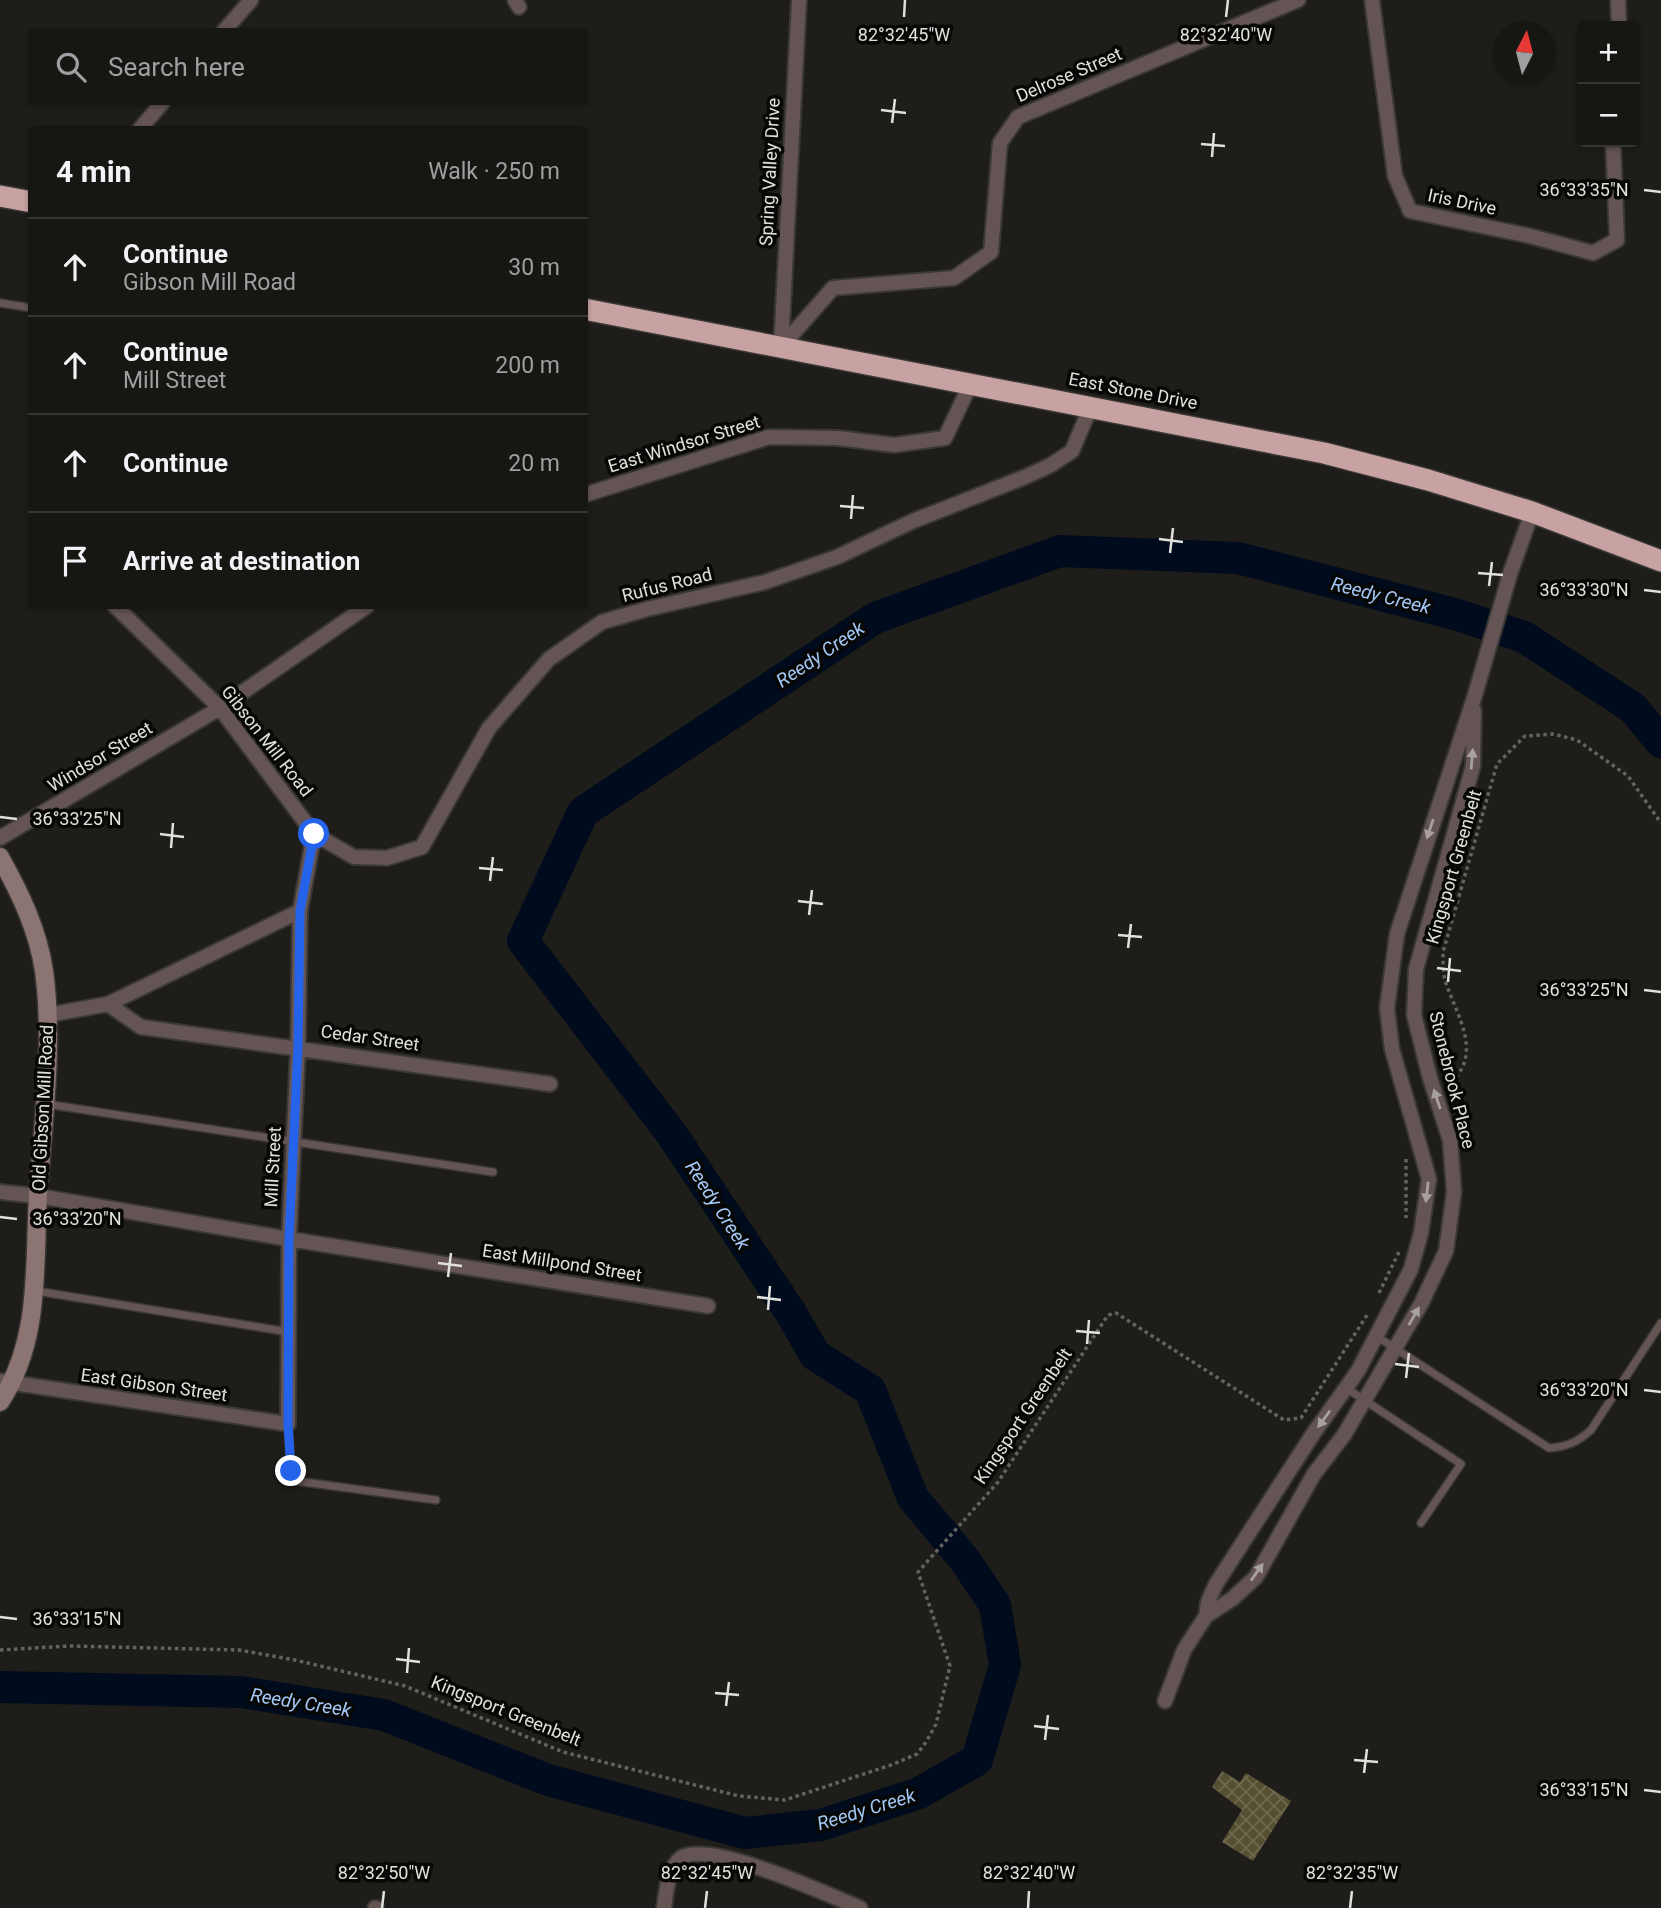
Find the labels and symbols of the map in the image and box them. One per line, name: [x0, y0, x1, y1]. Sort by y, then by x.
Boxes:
north arrow: [1493, 21, 1556, 84]
text: 82°32'45"W: [858, 24, 950, 45]
text: 82°32'40"W: [1180, 24, 1272, 45]
street label: Delrose Street: [1013, 43, 1125, 106]
street label: Spring Valley Drive: [755, 97, 784, 247]
text: 36°33'35"N: [1539, 179, 1629, 200]
street label: Iris Drive: [1426, 184, 1498, 219]
street label: East Stone Drive: [1067, 368, 1199, 413]
street label: East Windsor Street: [605, 410, 762, 477]
street label: Rufus Road: [620, 563, 714, 606]
water label: Reedy Creek: [1329, 572, 1434, 619]
text: 36°33'30"N: [1539, 579, 1629, 600]
water label: Reedy Creek: [772, 616, 869, 692]
street label: Gibson Mill Road: [217, 681, 317, 800]
street label: Windsor Street: [44, 717, 156, 796]
one-way arrow: [1467, 748, 1478, 770]
street label: Kingsport Greenbelt: [1421, 787, 1486, 946]
text: 36°33'25"N: [32, 808, 122, 829]
route start: [298, 818, 329, 849]
one-way arrow: [1425, 819, 1435, 840]
text: 36°33'25"N: [1539, 979, 1629, 1000]
street label: Stonebrook Place: [1425, 1009, 1480, 1151]
street label: Cedar Street: [319, 1020, 421, 1055]
street label: Old Gibson Mill Road: [28, 1024, 57, 1192]
one-way arrow: [1431, 1088, 1441, 1109]
street label: Mill Street: [260, 1126, 285, 1208]
water label: Reedy Creek: [680, 1156, 755, 1255]
one-way arrow: [1422, 1181, 1433, 1203]
text: 36°33'20"N: [32, 1208, 122, 1229]
street label: East Millpond Street: [481, 1240, 643, 1285]
one-way arrow: [1408, 1306, 1420, 1325]
street label: Kingsport Greenbelt: [969, 1344, 1076, 1488]
street label: East Gibson Street: [79, 1364, 229, 1405]
text: 36°33'20"N: [1539, 1379, 1629, 1400]
one-way arrow: [1317, 1409, 1331, 1428]
route end: [275, 1455, 306, 1486]
one-way arrow: [1250, 1563, 1264, 1581]
text: 36°33'15"N: [32, 1608, 122, 1629]
street label: Kingsport Greenbelt: [428, 1671, 584, 1750]
water label: Reedy Creek: [249, 1683, 354, 1722]
text: 36°33'15"N: [1539, 1779, 1629, 1800]
water label: Reedy Creek: [814, 1783, 919, 1835]
text: 82°32'50"W: [338, 1862, 430, 1883]
text: 82°32'45"W: [661, 1862, 753, 1883]
text: 82°32'40"W: [983, 1862, 1075, 1883]
text: 82°32'35"W: [1306, 1862, 1398, 1883]

